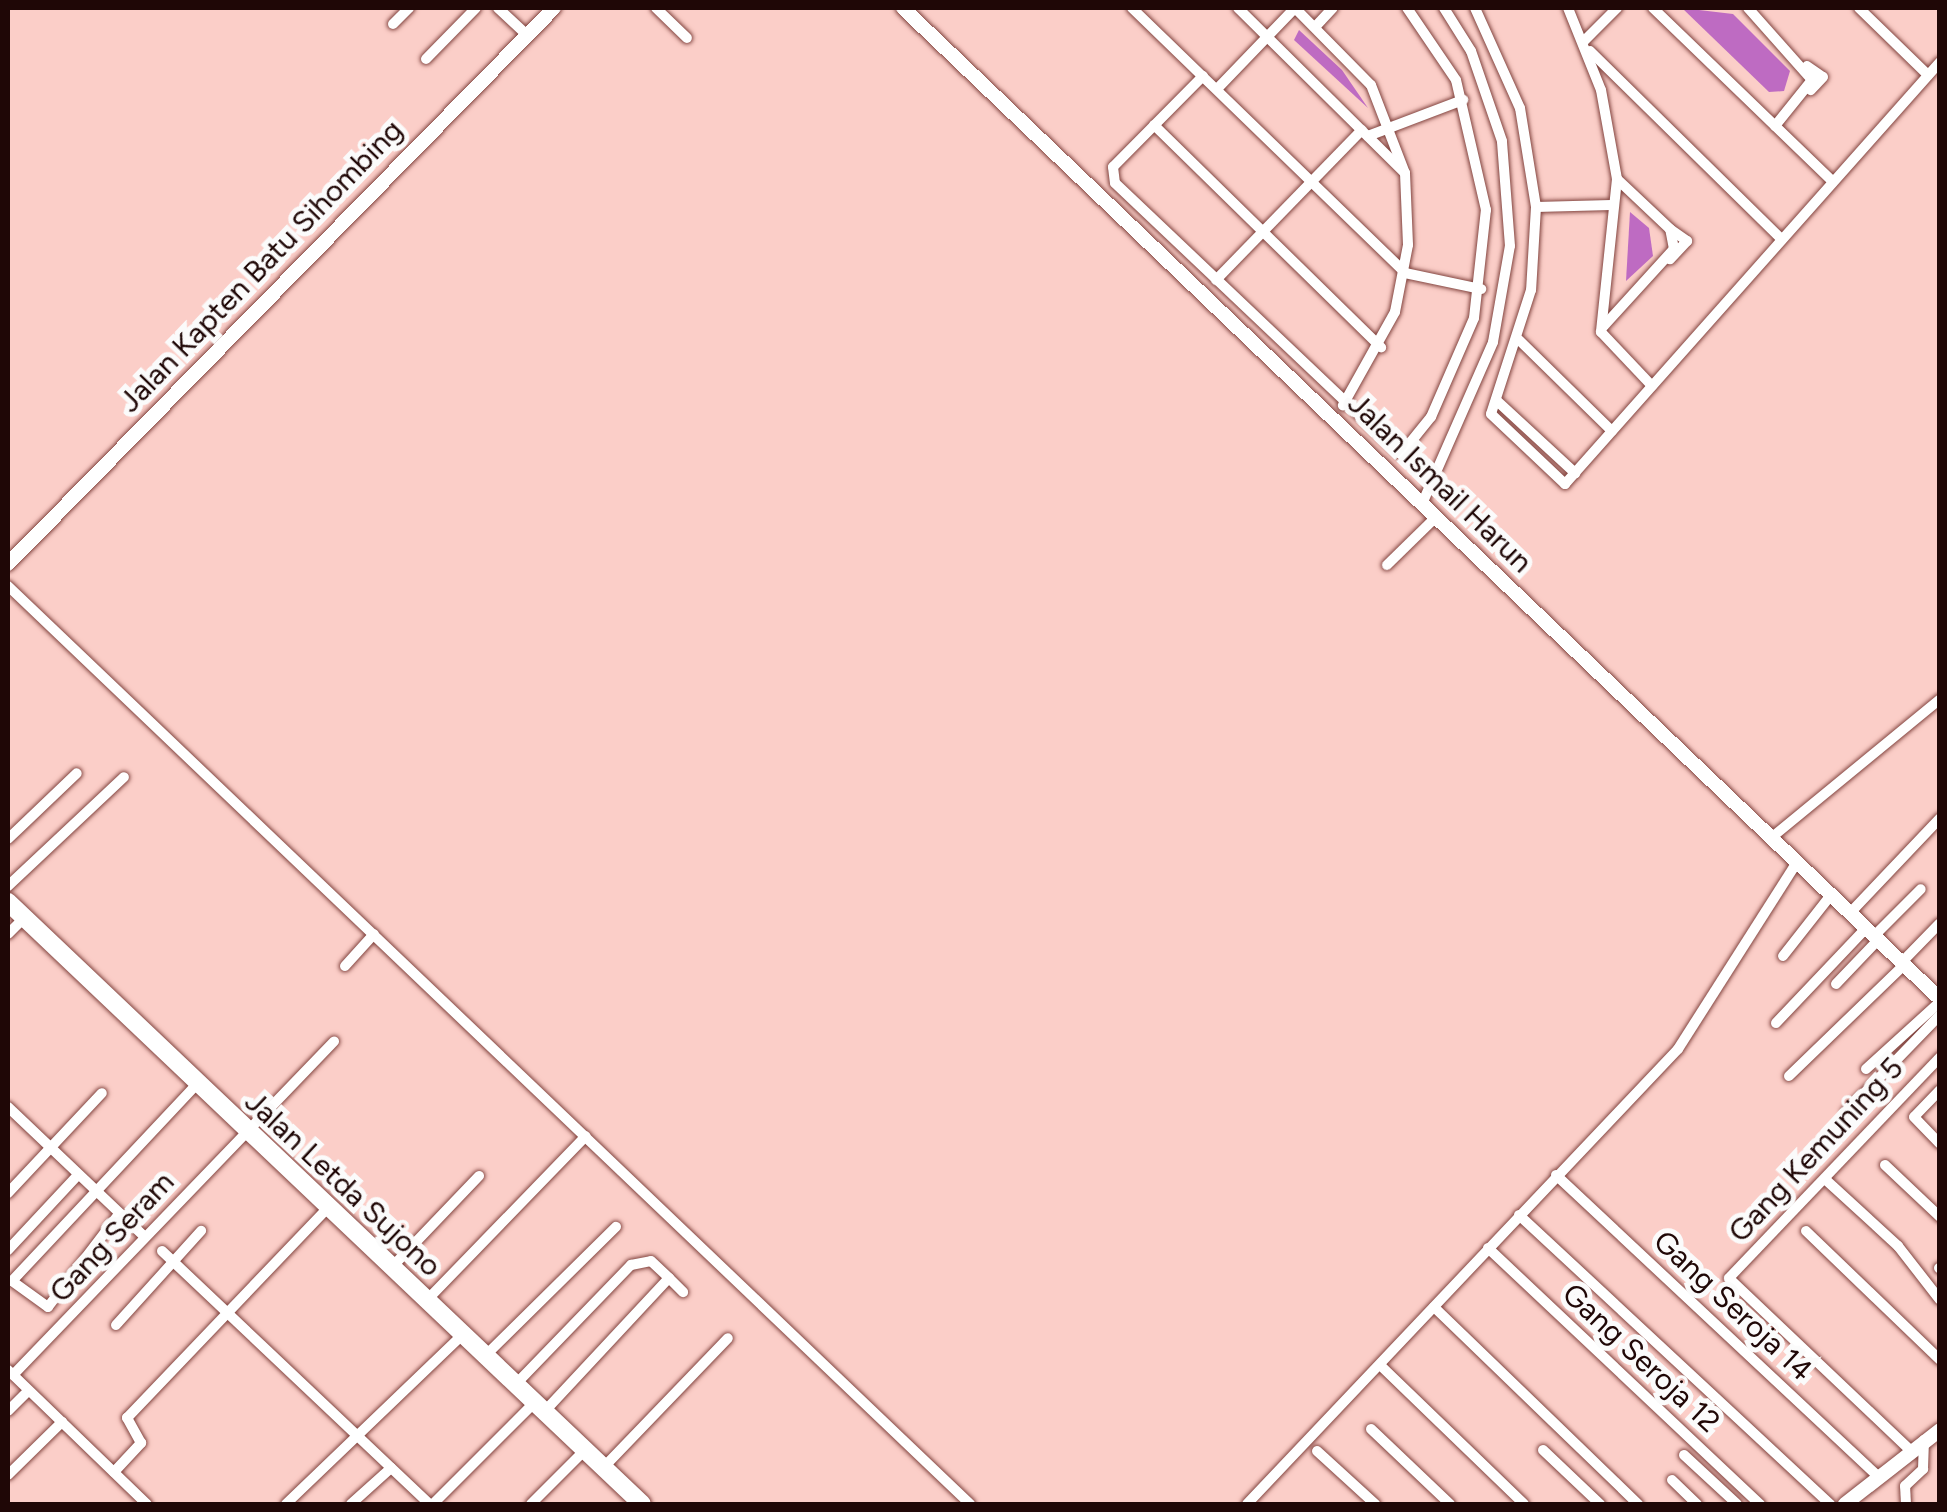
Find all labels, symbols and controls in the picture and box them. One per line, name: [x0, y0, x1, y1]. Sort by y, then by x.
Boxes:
street label: Jalan Kapten Batu Sihombing: [112, 112, 410, 420]
street label: Jalan Ismail Harun: [1340, 386, 1540, 580]
street label: Gang Kemuning 5: [1721, 1050, 1911, 1250]
street label: Jalan Letda Sujono: [237, 1084, 449, 1284]
street label: Gang Seram: [42, 1164, 182, 1310]
street label: Gang Seroja 14: [1646, 1223, 1820, 1389]
street label: Gang Seroja 12: [1555, 1276, 1727, 1440]

